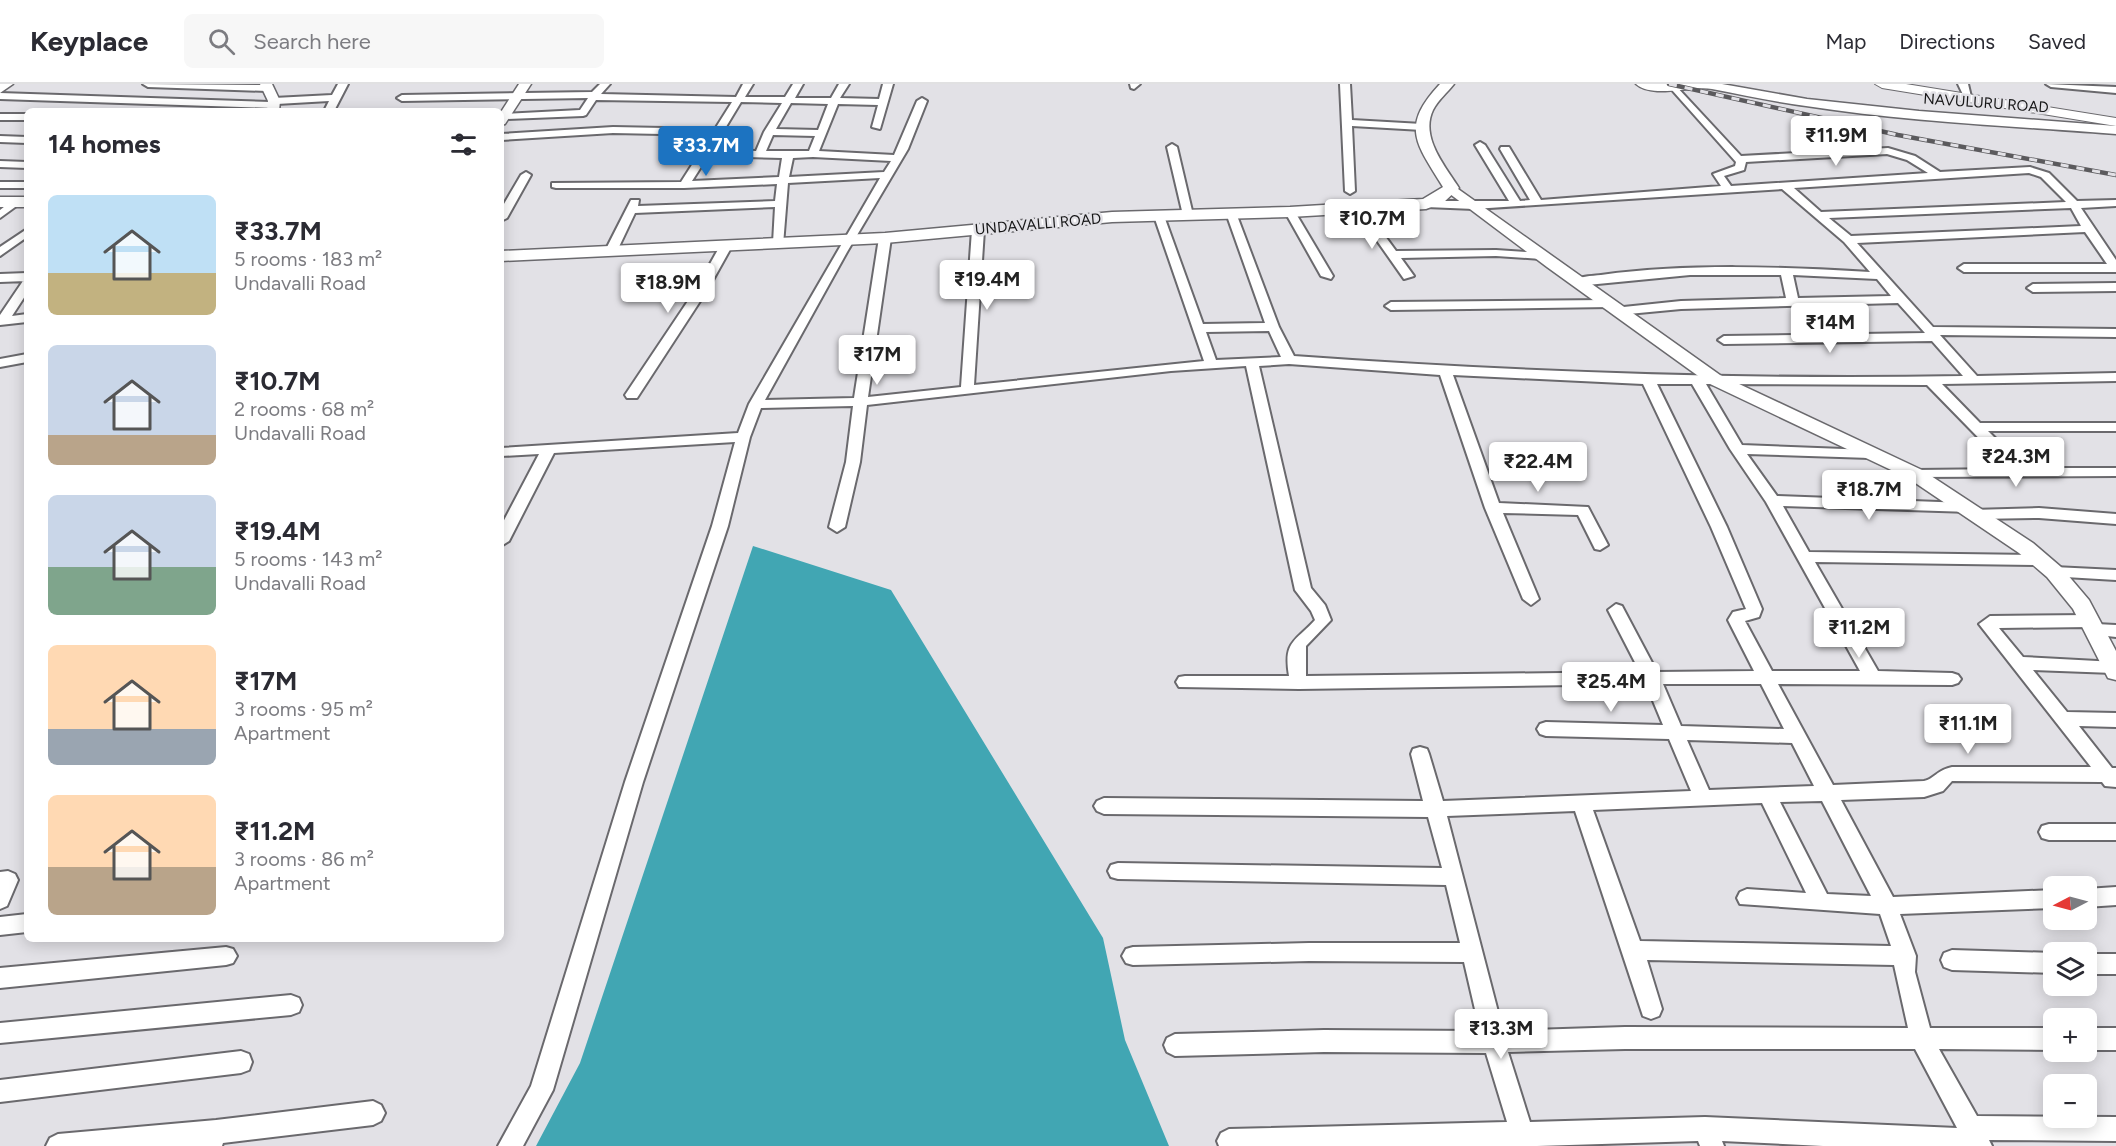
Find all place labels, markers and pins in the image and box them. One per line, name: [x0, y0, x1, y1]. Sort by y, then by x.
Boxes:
pin: ₹11.9M: [1787, 116, 1885, 167]
pin: ₹33.7M: [657, 126, 755, 177]
pin: ₹10.7M: [1323, 199, 1421, 250]
pin: ₹19.4M: [938, 260, 1036, 311]
pin: ₹18.9M: [619, 263, 717, 314]
pin: ₹14M: [1794, 303, 1866, 354]
pin: ₹17M: [841, 335, 913, 386]
pin: ₹24.3M: [1967, 437, 2065, 488]
pin: ₹22.4M: [1489, 442, 1587, 493]
pin: ₹18.7M: [1820, 470, 1918, 521]
pin: ₹11.2M: [1810, 608, 1908, 659]
pin: ₹25.4M: [1562, 662, 1660, 713]
pin: ₹11.1M: [1919, 704, 2017, 755]
pin: ₹13.3M: [1452, 1009, 1550, 1060]

